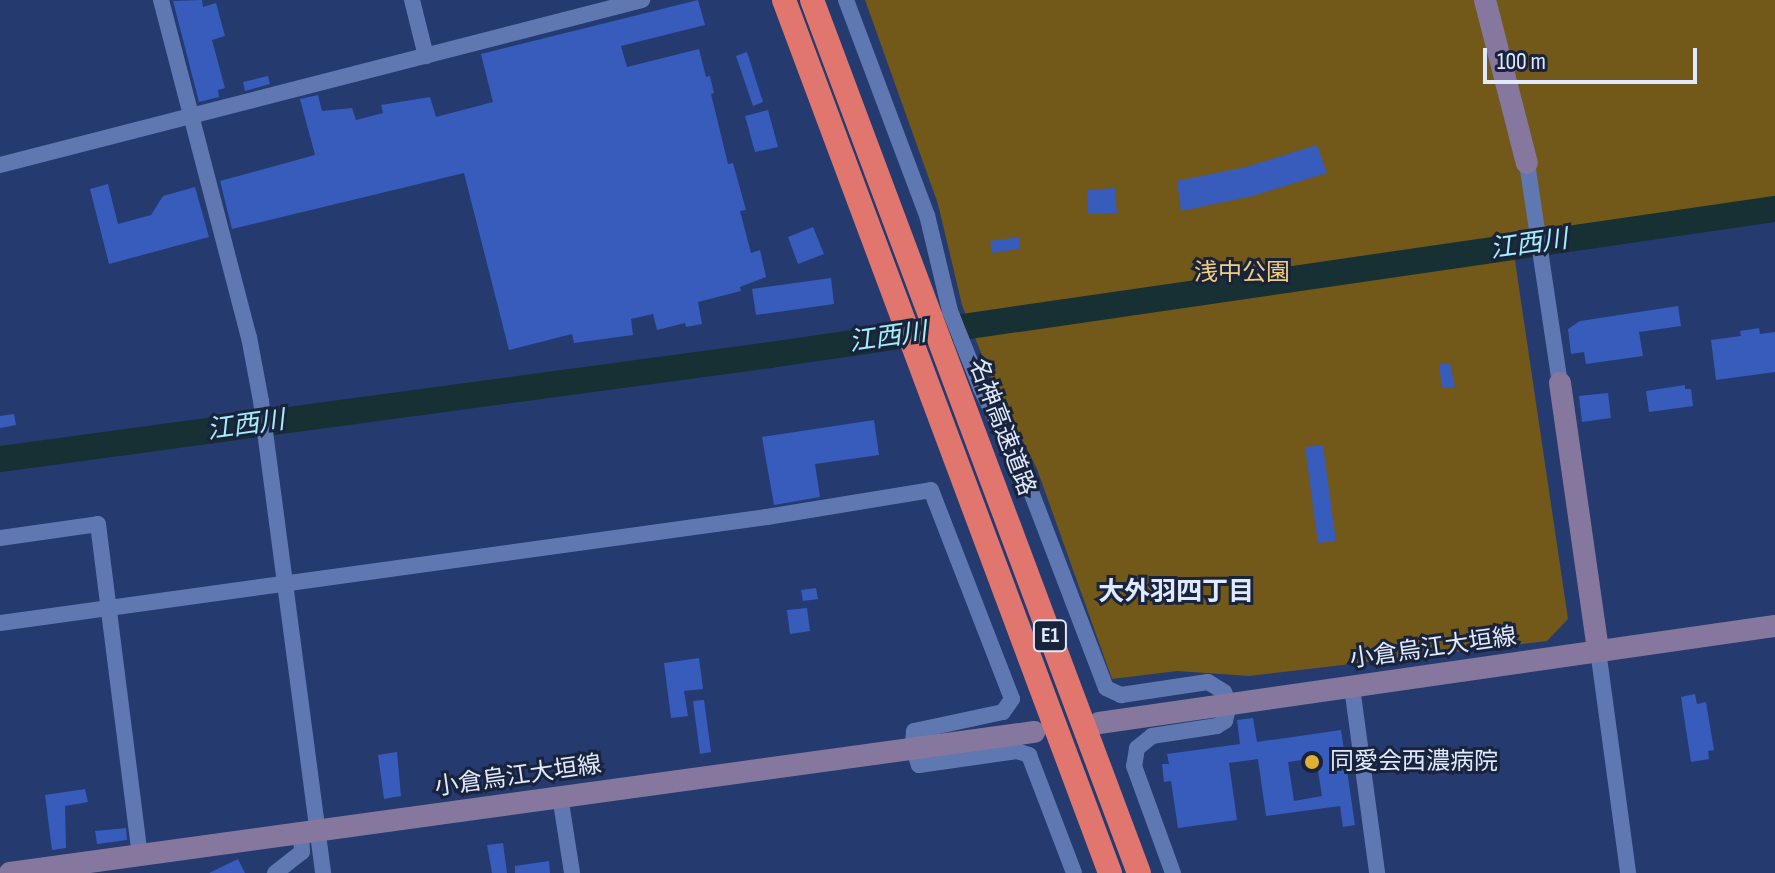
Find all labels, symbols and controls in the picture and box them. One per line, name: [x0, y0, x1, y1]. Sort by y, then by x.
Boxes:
scale bar: [1487, 32, 1701, 82]
text: 100 m: [1497, 47, 1546, 76]
water label: 江西川: [1488, 224, 1570, 266]
park label: 浅中公園: [1194, 259, 1290, 287]
water label: 江西川: [847, 317, 929, 359]
street label: 名神高速道路: [963, 355, 1041, 499]
water label: 江西川: [205, 405, 287, 447]
district label: 大外羽四丁目: [1098, 577, 1254, 609]
road number: E1: [1032, 618, 1068, 654]
street label: 小倉烏江大垣線: [1348, 622, 1518, 674]
place label: 同愛会西濃病院: [1330, 748, 1498, 776]
street label: 小倉烏江大垣線: [433, 750, 603, 802]
marker: 同愛会西濃病院: [1301, 751, 1323, 773]

